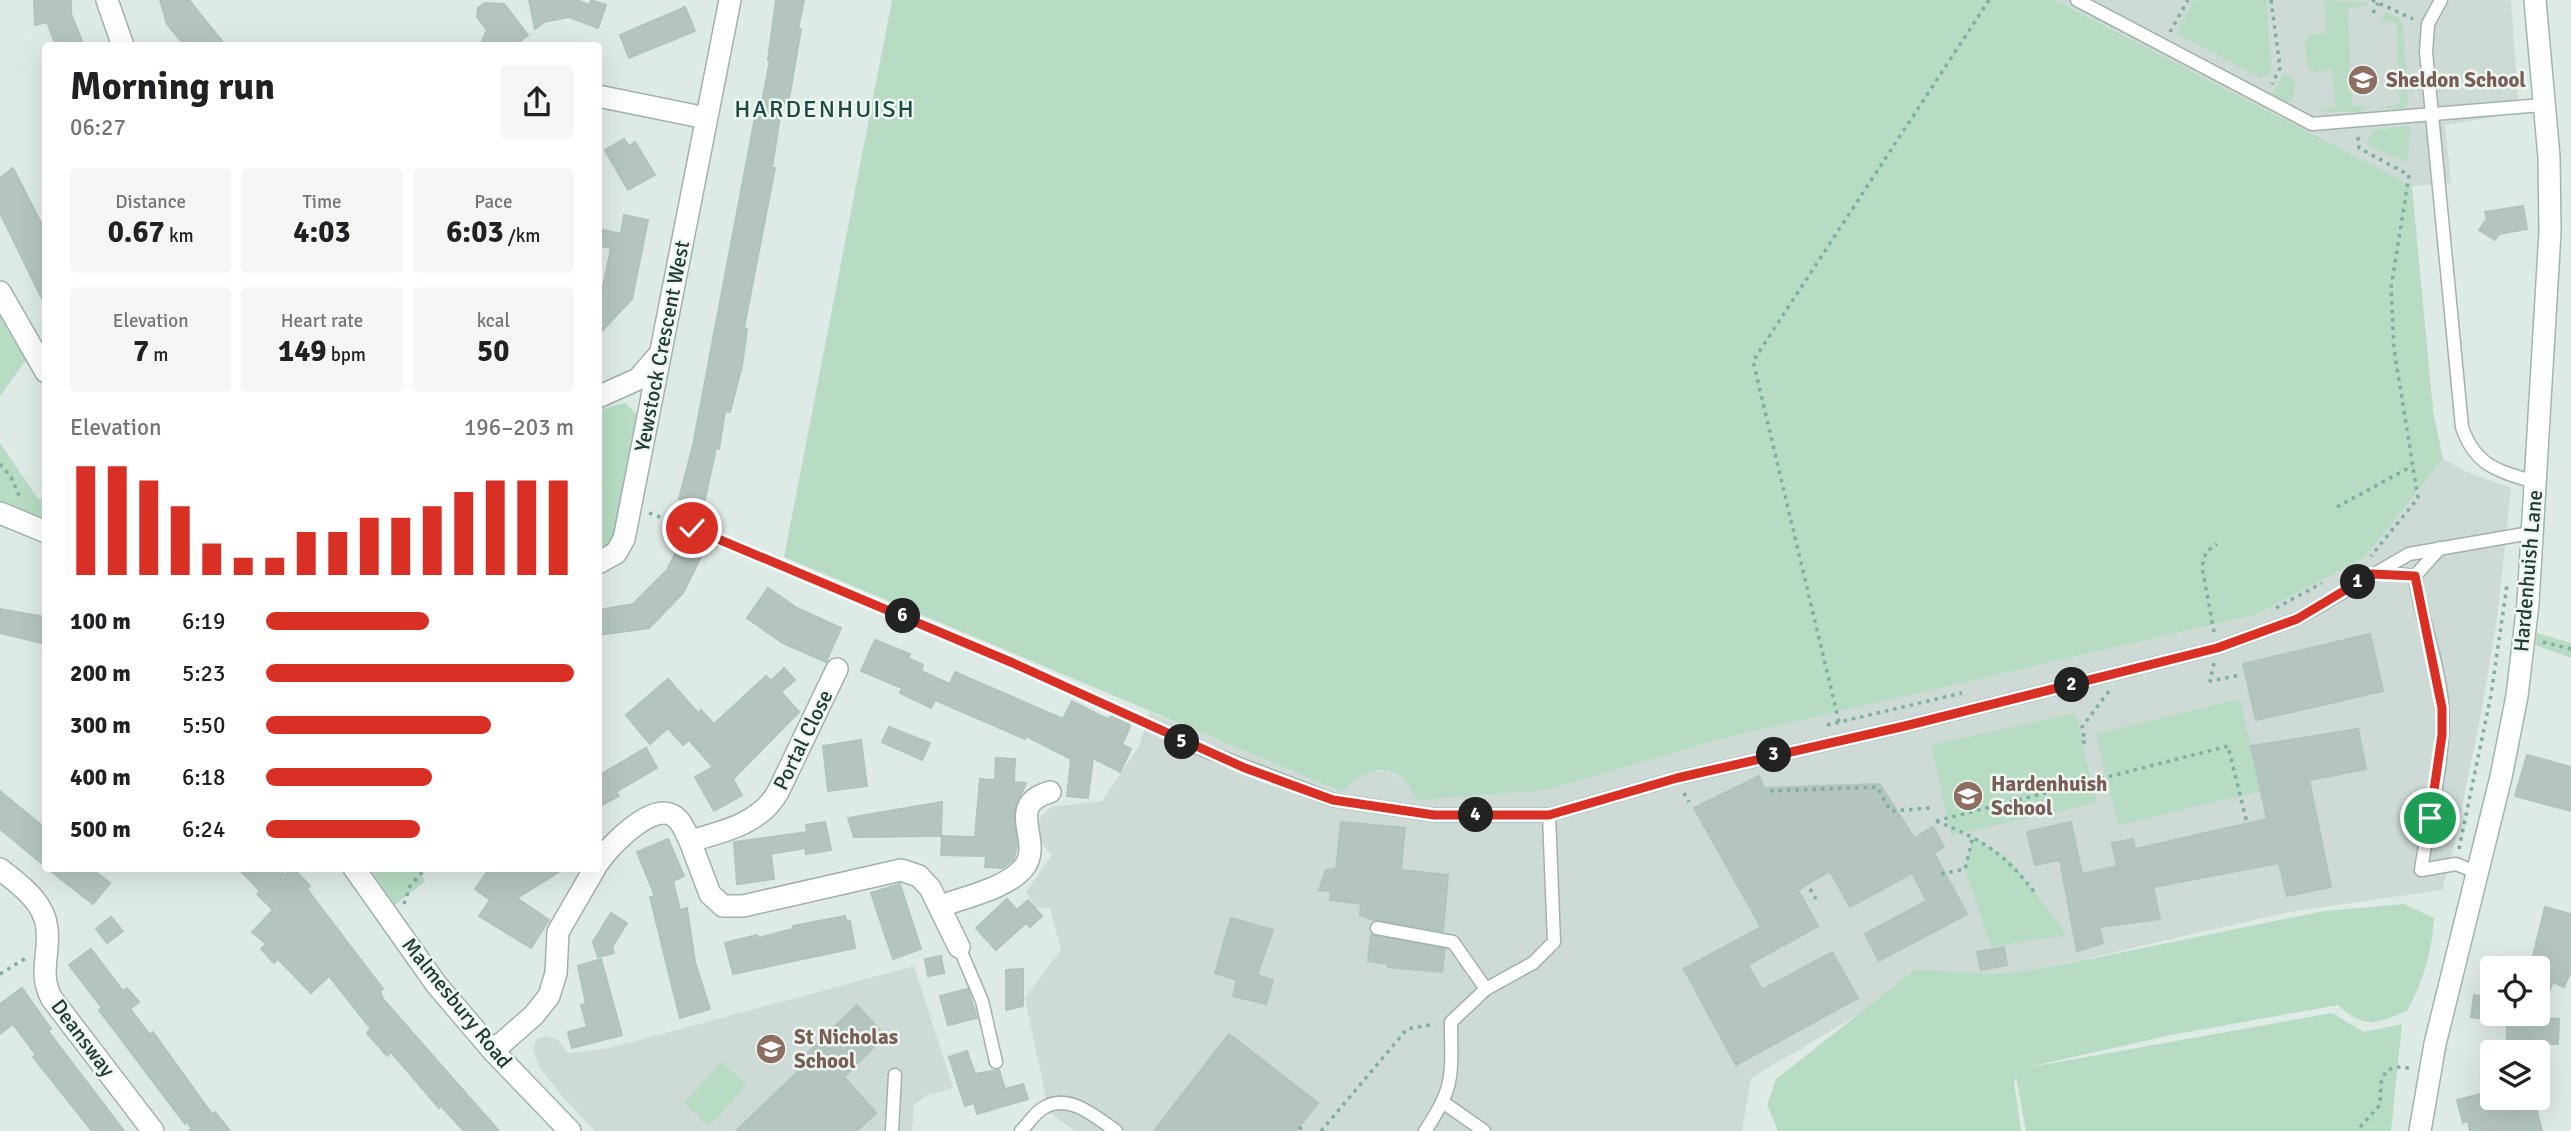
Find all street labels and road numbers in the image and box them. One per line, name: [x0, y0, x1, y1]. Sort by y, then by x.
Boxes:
street label: Yewstock Crescent West: [629, 238, 695, 454]
street label: Hardenhuish Lane: [2508, 489, 2548, 653]
street label: Portal Close: [768, 686, 838, 794]
street label: Malmesbury Road: [396, 932, 518, 1074]
street label: Deansway: [45, 994, 121, 1082]

